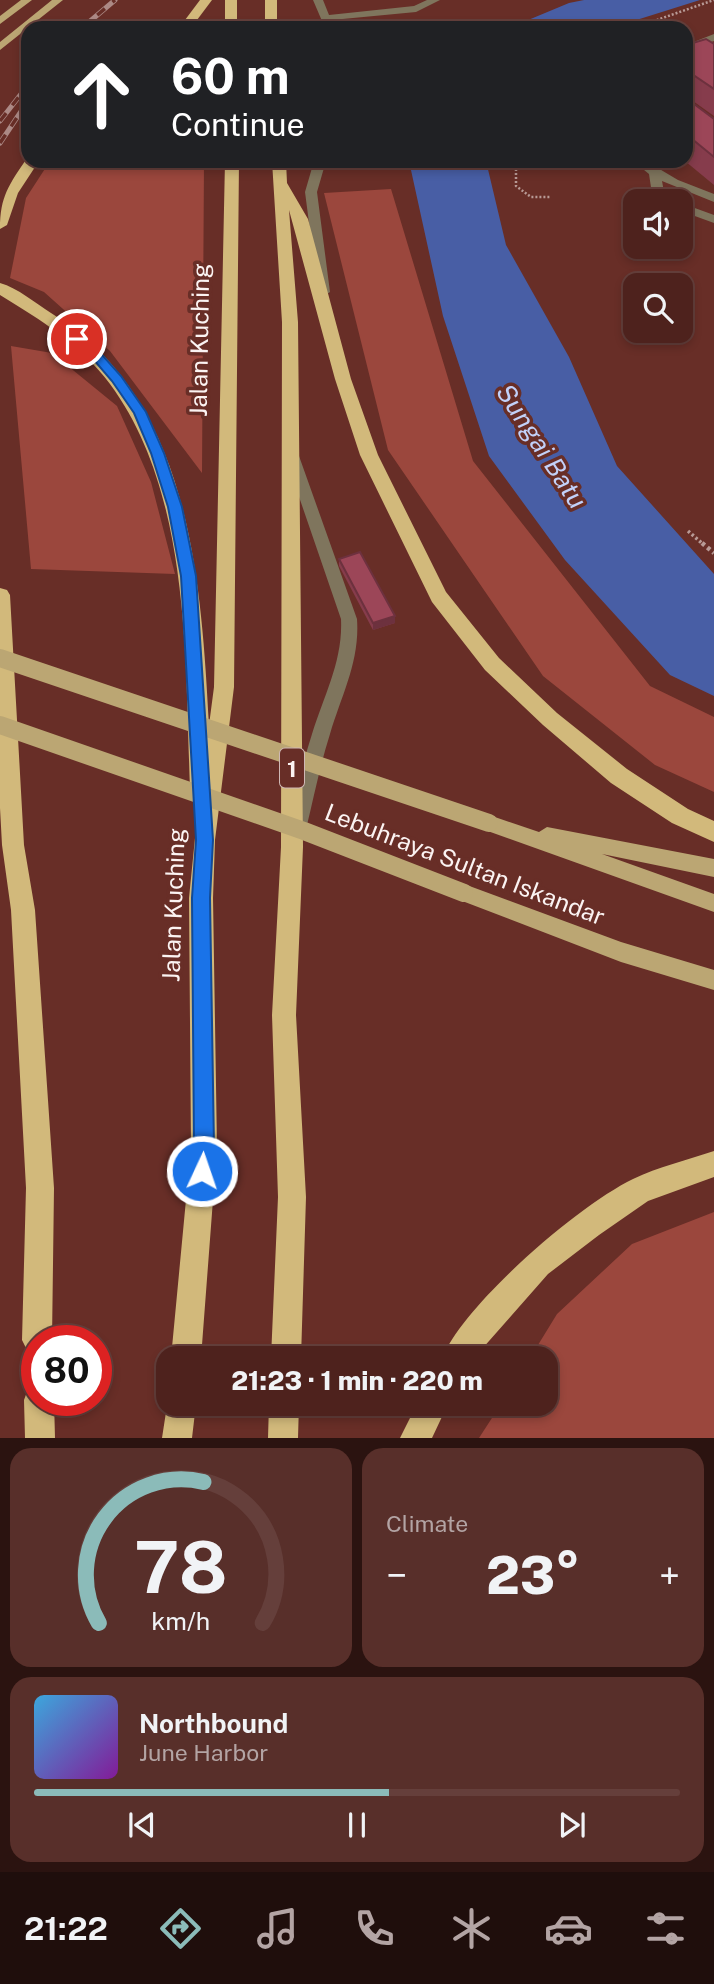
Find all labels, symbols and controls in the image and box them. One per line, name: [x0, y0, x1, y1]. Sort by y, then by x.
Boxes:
text: 60 m: [171, 47, 290, 105]
icon: ahead: [56, 49, 147, 140]
text: Continue: [171, 106, 305, 143]
map controls: [623, 189, 693, 343]
button: sound: [623, 189, 693, 259]
street label: Jalan Kuching: [184, 263, 214, 417]
button: search: [623, 273, 693, 343]
pin: [47, 309, 107, 369]
icon: arrive: [58, 320, 96, 358]
water label: Sungai Batu: [490, 378, 594, 514]
road number: 1: [280, 748, 304, 788]
street label: Lebuhraya Sultan Iskandar: [321, 798, 609, 930]
street label: Jalan Kuching: [156, 828, 190, 982]
position arrow: [165, 1134, 239, 1208]
speed limit sign: 80: [21, 1325, 112, 1416]
text: 21:23 · 1 min · 220 m: [231, 1365, 483, 1396]
text: Climate: [386, 1510, 468, 1537]
text: 78: [134, 1525, 228, 1610]
text: 23°: [486, 1545, 580, 1606]
text: −: [386, 1553, 407, 1598]
text: +: [659, 1553, 680, 1598]
text: km/h: [152, 1606, 210, 1636]
text: Northbound: [139, 1708, 288, 1739]
text: June Harbor: [139, 1739, 268, 1766]
icon: previous: [123, 1806, 161, 1844]
icon: pause: [338, 1806, 376, 1844]
icon: next: [553, 1806, 591, 1844]
icon: directions: [156, 1904, 205, 1953]
icon: music: [253, 1904, 302, 1953]
icon: phone: [350, 1904, 399, 1953]
icon: climate: [447, 1904, 496, 1953]
icon: car: [544, 1904, 593, 1953]
icon: filters: [641, 1904, 690, 1953]
text: 21:22: [24, 1910, 108, 1947]

